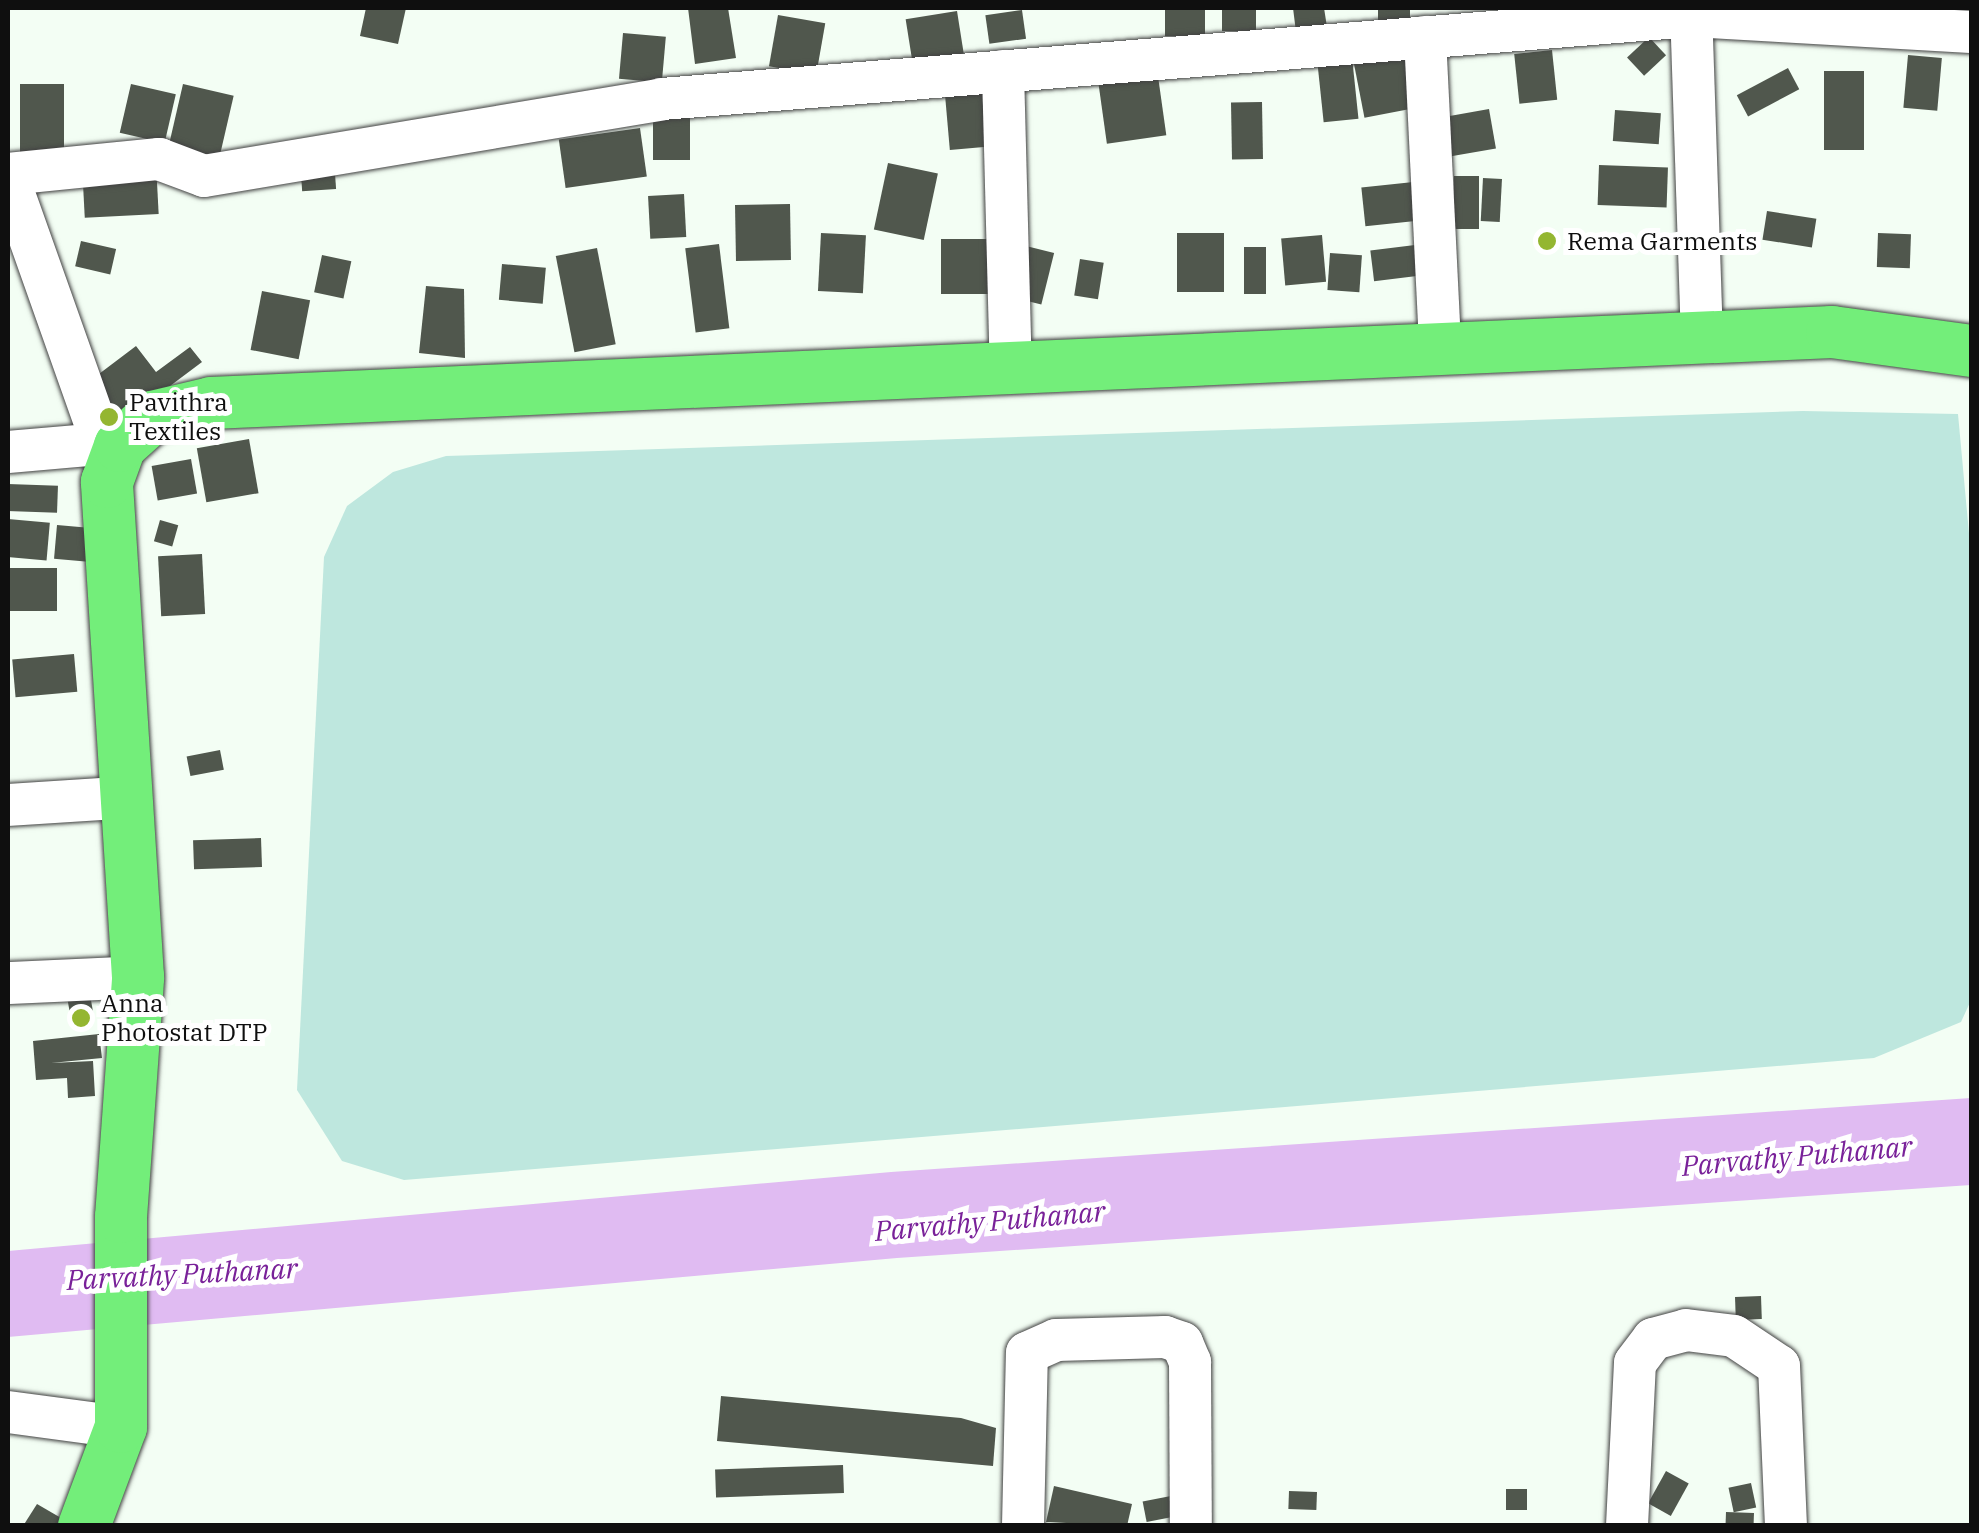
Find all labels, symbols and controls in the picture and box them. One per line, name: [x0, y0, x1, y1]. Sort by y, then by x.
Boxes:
place label: Rema Garments: [1567, 226, 1757, 256]
marker: Rema Garments: [1536, 230, 1558, 252]
place label: Pavithra Textiles: [129, 388, 228, 447]
marker: Pavithra Textiles: [98, 406, 120, 428]
place label: Anna Photostat DTP: [101, 989, 267, 1048]
marker: Anna Photostat DTP: [70, 1007, 92, 1029]
water label: Parvathy Puthanar: [1680, 1129, 1914, 1183]
water label: Parvathy Puthanar: [873, 1194, 1107, 1248]
water label: Parvathy Puthanar: [65, 1251, 299, 1297]

